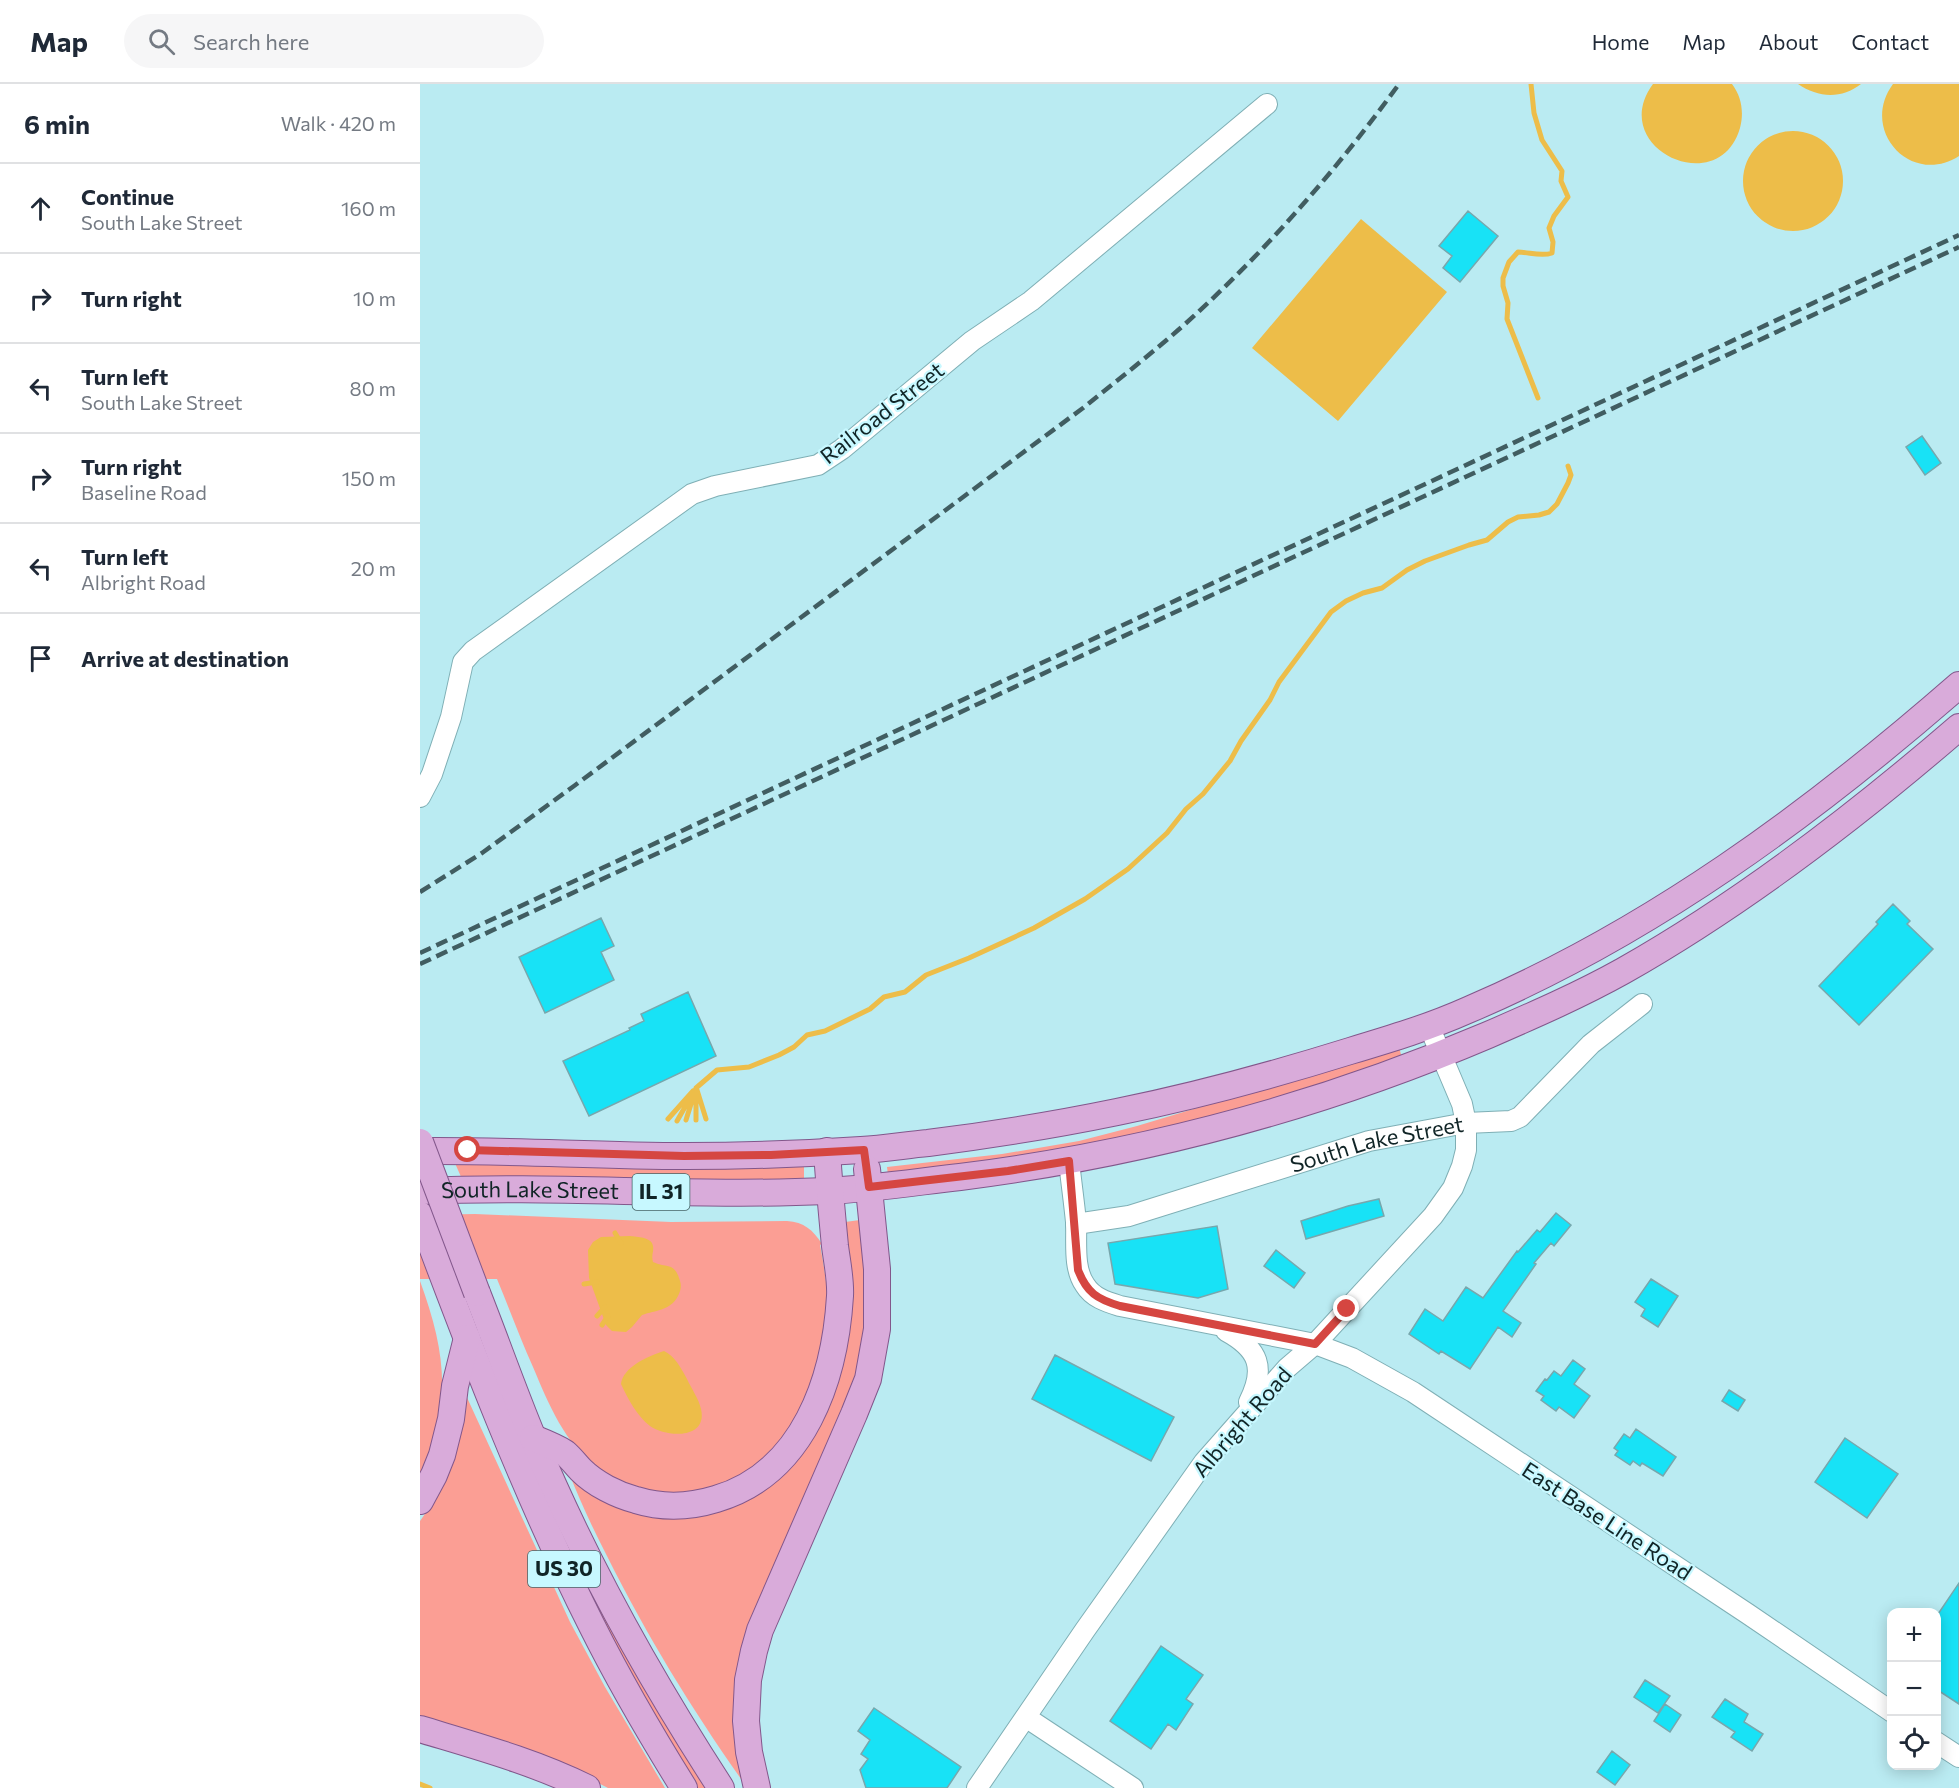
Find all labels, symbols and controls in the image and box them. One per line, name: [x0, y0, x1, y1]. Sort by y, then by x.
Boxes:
search box: [124, 14, 544, 68]
text: Map: [30, 24, 88, 58]
icon: search: [145, 25, 178, 58]
text: Search here: [193, 28, 309, 55]
text: Home: [1592, 29, 1649, 54]
text: Map: [1682, 29, 1726, 54]
text: About: [1759, 29, 1818, 54]
text: Contact: [1851, 29, 1929, 54]
text: 6 min: [24, 108, 90, 139]
text: Walk · 420 m: [281, 111, 396, 135]
text: Continue: [81, 183, 174, 210]
icon: ahead: [24, 192, 57, 225]
text: 160 m: [341, 196, 396, 220]
text: South Lake Street: [81, 210, 243, 234]
icon: right: [24, 282, 57, 315]
text: Turn right: [81, 285, 182, 312]
text: 10 m: [353, 286, 396, 310]
street label: Railroad Street: [814, 356, 949, 469]
text: Turn left: [81, 363, 168, 390]
icon: left: [24, 372, 57, 405]
text: 80 m: [350, 376, 396, 400]
text: South Lake Street: [81, 390, 243, 414]
text: Turn right: [81, 453, 182, 480]
icon: right: [24, 462, 57, 495]
text: 150 m: [342, 466, 396, 490]
text: Baseline Road: [81, 480, 207, 504]
text: Turn left: [81, 543, 168, 570]
icon: left: [24, 552, 57, 585]
text: 20 m: [351, 556, 396, 580]
text: Albright Road: [81, 570, 206, 594]
icon: arrive: [24, 642, 57, 675]
text: Arrive at destination: [81, 645, 289, 672]
street label: South Lake Street: [1287, 1110, 1466, 1178]
route start: [454, 1136, 480, 1162]
road number: IL 31: [632, 1174, 690, 1210]
street label: South Lake Street: [441, 1175, 619, 1204]
route end: [1333, 1295, 1359, 1321]
street label: Albright Road: [1186, 1361, 1297, 1482]
street label: East Base Line Road: [1517, 1456, 1697, 1586]
road number: US 30: [528, 1551, 600, 1587]
map controls: [1887, 1608, 1941, 1770]
button: +: [1887, 1608, 1941, 1662]
button: −: [1887, 1662, 1941, 1716]
button: locate: [1887, 1716, 1941, 1770]

